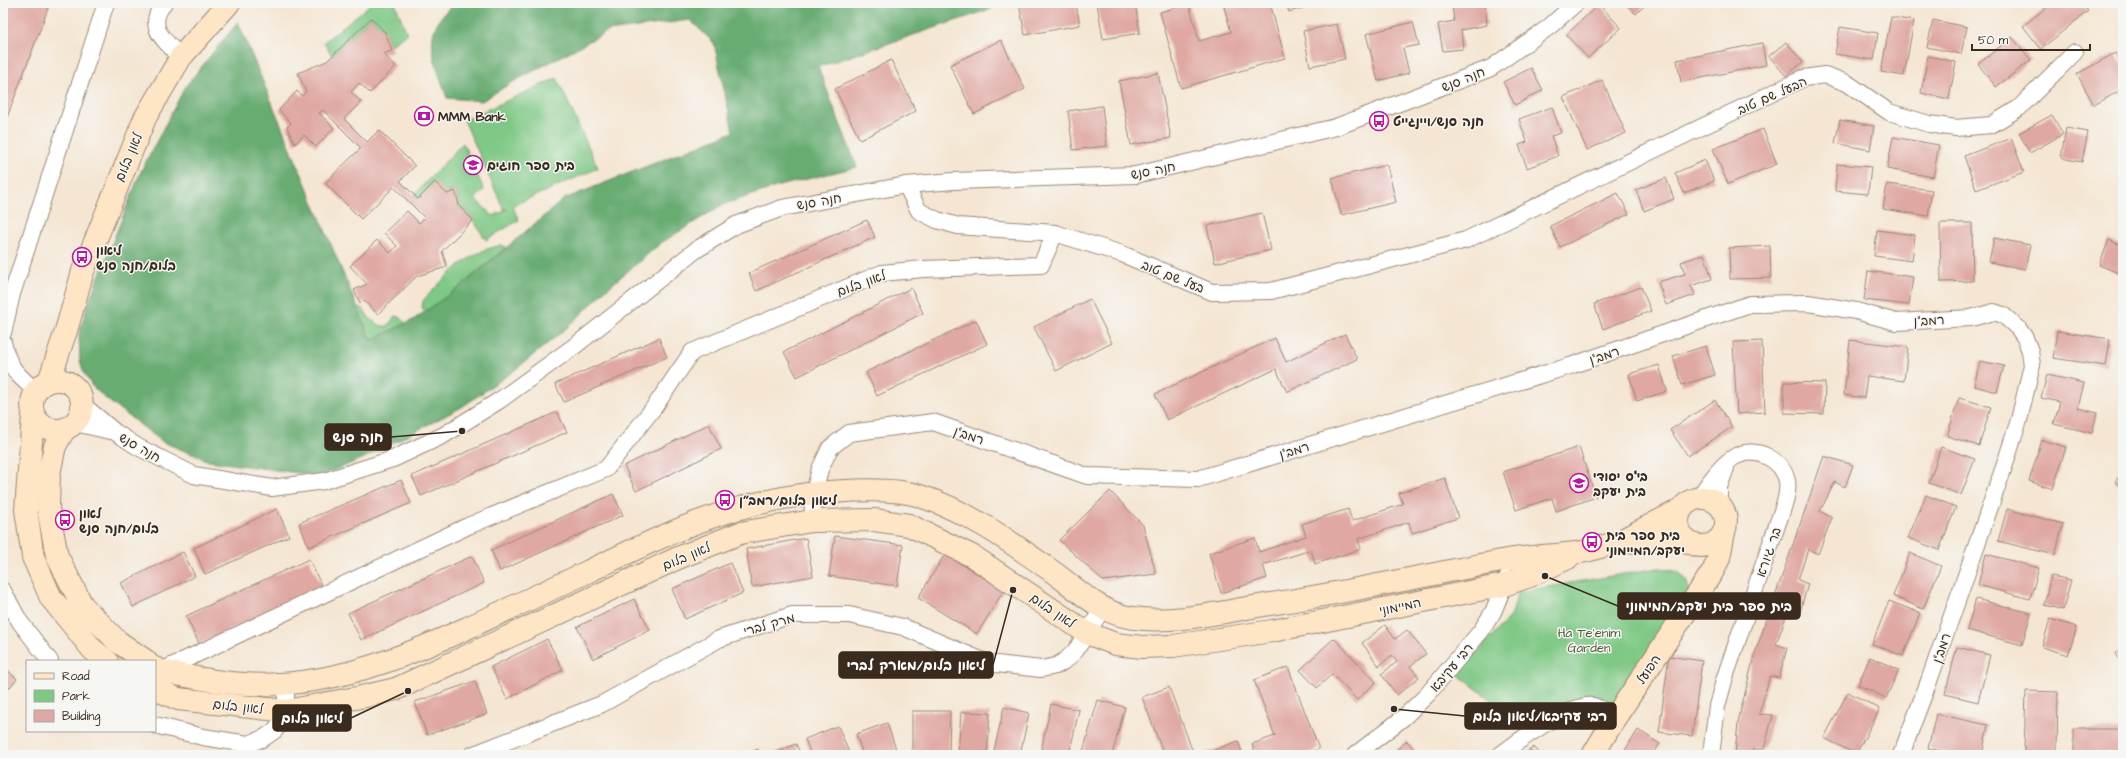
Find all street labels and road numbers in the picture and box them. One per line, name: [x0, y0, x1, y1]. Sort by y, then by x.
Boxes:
street label: חנה סנש: [1439, 63, 1488, 97]
street label: הבעל שם טוב: [1735, 73, 1810, 119]
street label: לאון בלום: [111, 130, 147, 184]
street label: חנה סנש: [1129, 158, 1177, 184]
street label: חנה סנש: [795, 189, 843, 215]
street label: בעל שם טוב: [1139, 256, 1207, 298]
street label: לאון בלום: [834, 267, 889, 301]
street label: רמב"ן: [1913, 311, 1945, 331]
street label: רמב"ן: [1587, 342, 1622, 369]
street label: רמב"ן: [951, 422, 986, 449]
street label: חנה סנש: [115, 429, 164, 467]
street label: רמב"ן: [1277, 438, 1312, 464]
street label: בר גיורא: [1752, 525, 1786, 580]
street label: לאון בלום: [659, 538, 714, 575]
street label: לאון בלום: [1026, 589, 1079, 633]
street label: המיימוני: [1377, 594, 1423, 620]
street label: מרק לברי: [741, 609, 797, 641]
street label: רמב"ן: [1928, 631, 1955, 666]
street label: רבי עקיבא: [1426, 639, 1478, 696]
street label: הפועל: [1632, 651, 1665, 688]
street label: לאון בלום: [212, 695, 265, 719]

